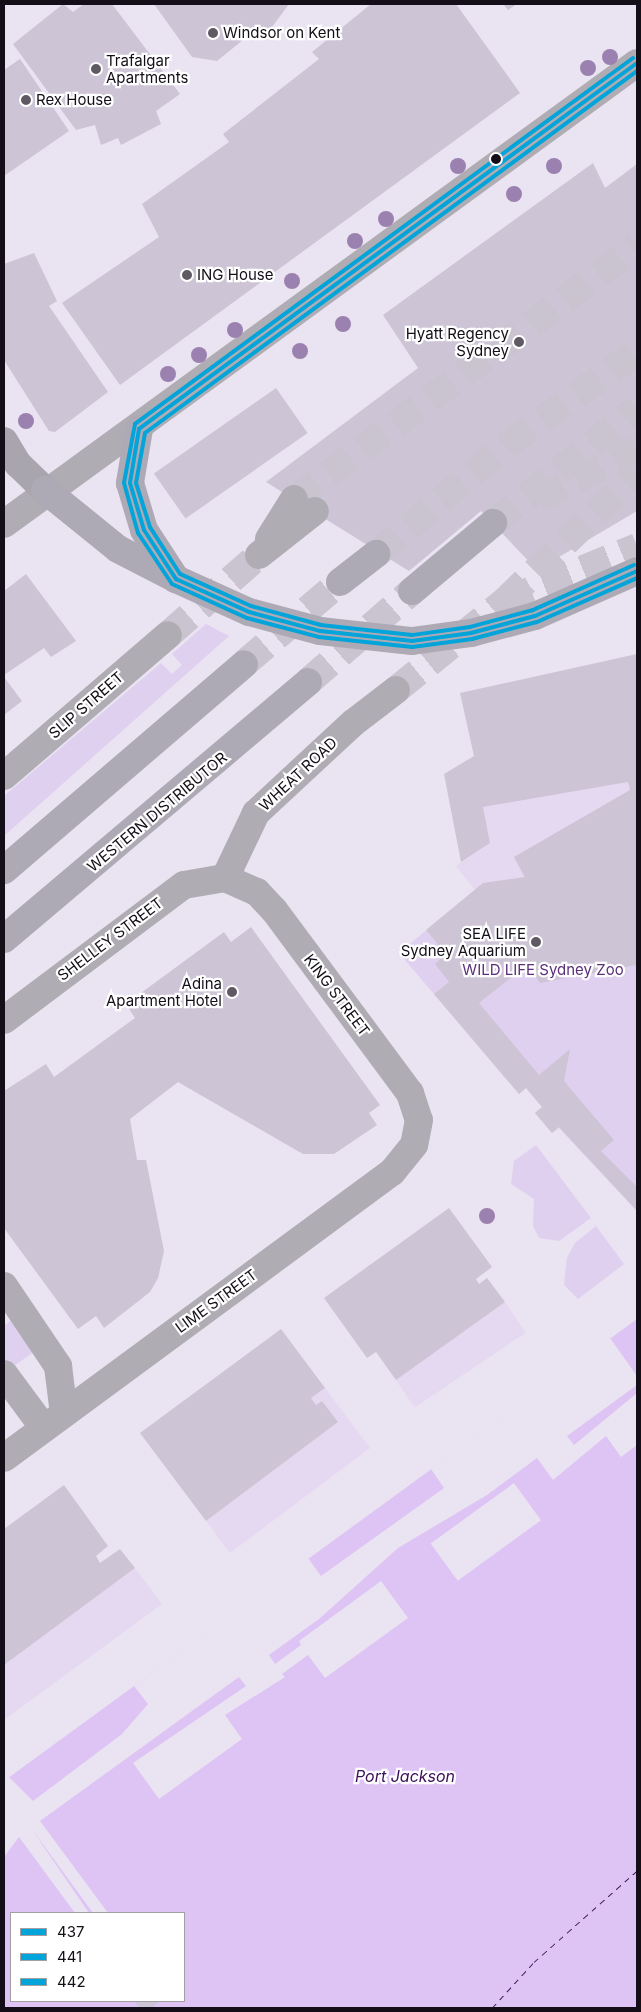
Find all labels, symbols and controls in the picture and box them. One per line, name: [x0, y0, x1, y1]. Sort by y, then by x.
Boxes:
place label: Windsor on Kent: [223, 24, 340, 42]
marker: Windsor on Kent: [207, 27, 219, 39]
place label: Trafalgar Apartments: [106, 51, 188, 86]
marker: Trafalgar Apartments: [90, 63, 102, 75]
place label: Rex House: [36, 91, 112, 109]
marker: Rex House: [20, 94, 32, 106]
unlabelled marker: [491, 154, 501, 164]
place label: ING House: [197, 266, 273, 284]
marker: ING House: [181, 269, 193, 281]
place label: Hyatt Regency Sydney: [406, 324, 509, 359]
marker: Hyatt Regency Sydney: [513, 336, 525, 348]
street label: SLIP STREET: [45, 668, 127, 742]
street label: WHEAT ROAD: [255, 733, 341, 815]
street label: WESTERN DISTRIBUTOR: [84, 748, 230, 876]
street label: SHELLEY STREET: [54, 894, 166, 984]
place label: SEA LIFE Sydney Aquarium: [401, 924, 526, 959]
marker: SEA LIFE Sydney Aquarium: [530, 936, 542, 948]
street label: KING STREET: [300, 951, 374, 1039]
park label: WILD LIFE Sydney Zoo: [462, 961, 624, 979]
place label: Adina Apartment Hotel: [106, 974, 222, 1009]
marker: Adina Apartment Hotel: [226, 986, 238, 998]
street label: LIME STREET: [172, 1266, 260, 1336]
water label: Port Jackson: [355, 1766, 455, 1786]
legend: [10, 1912, 185, 2002]
text: 437: [57, 1922, 84, 1941]
text: 441: [57, 1947, 82, 1966]
text: 442: [57, 1972, 86, 1991]

